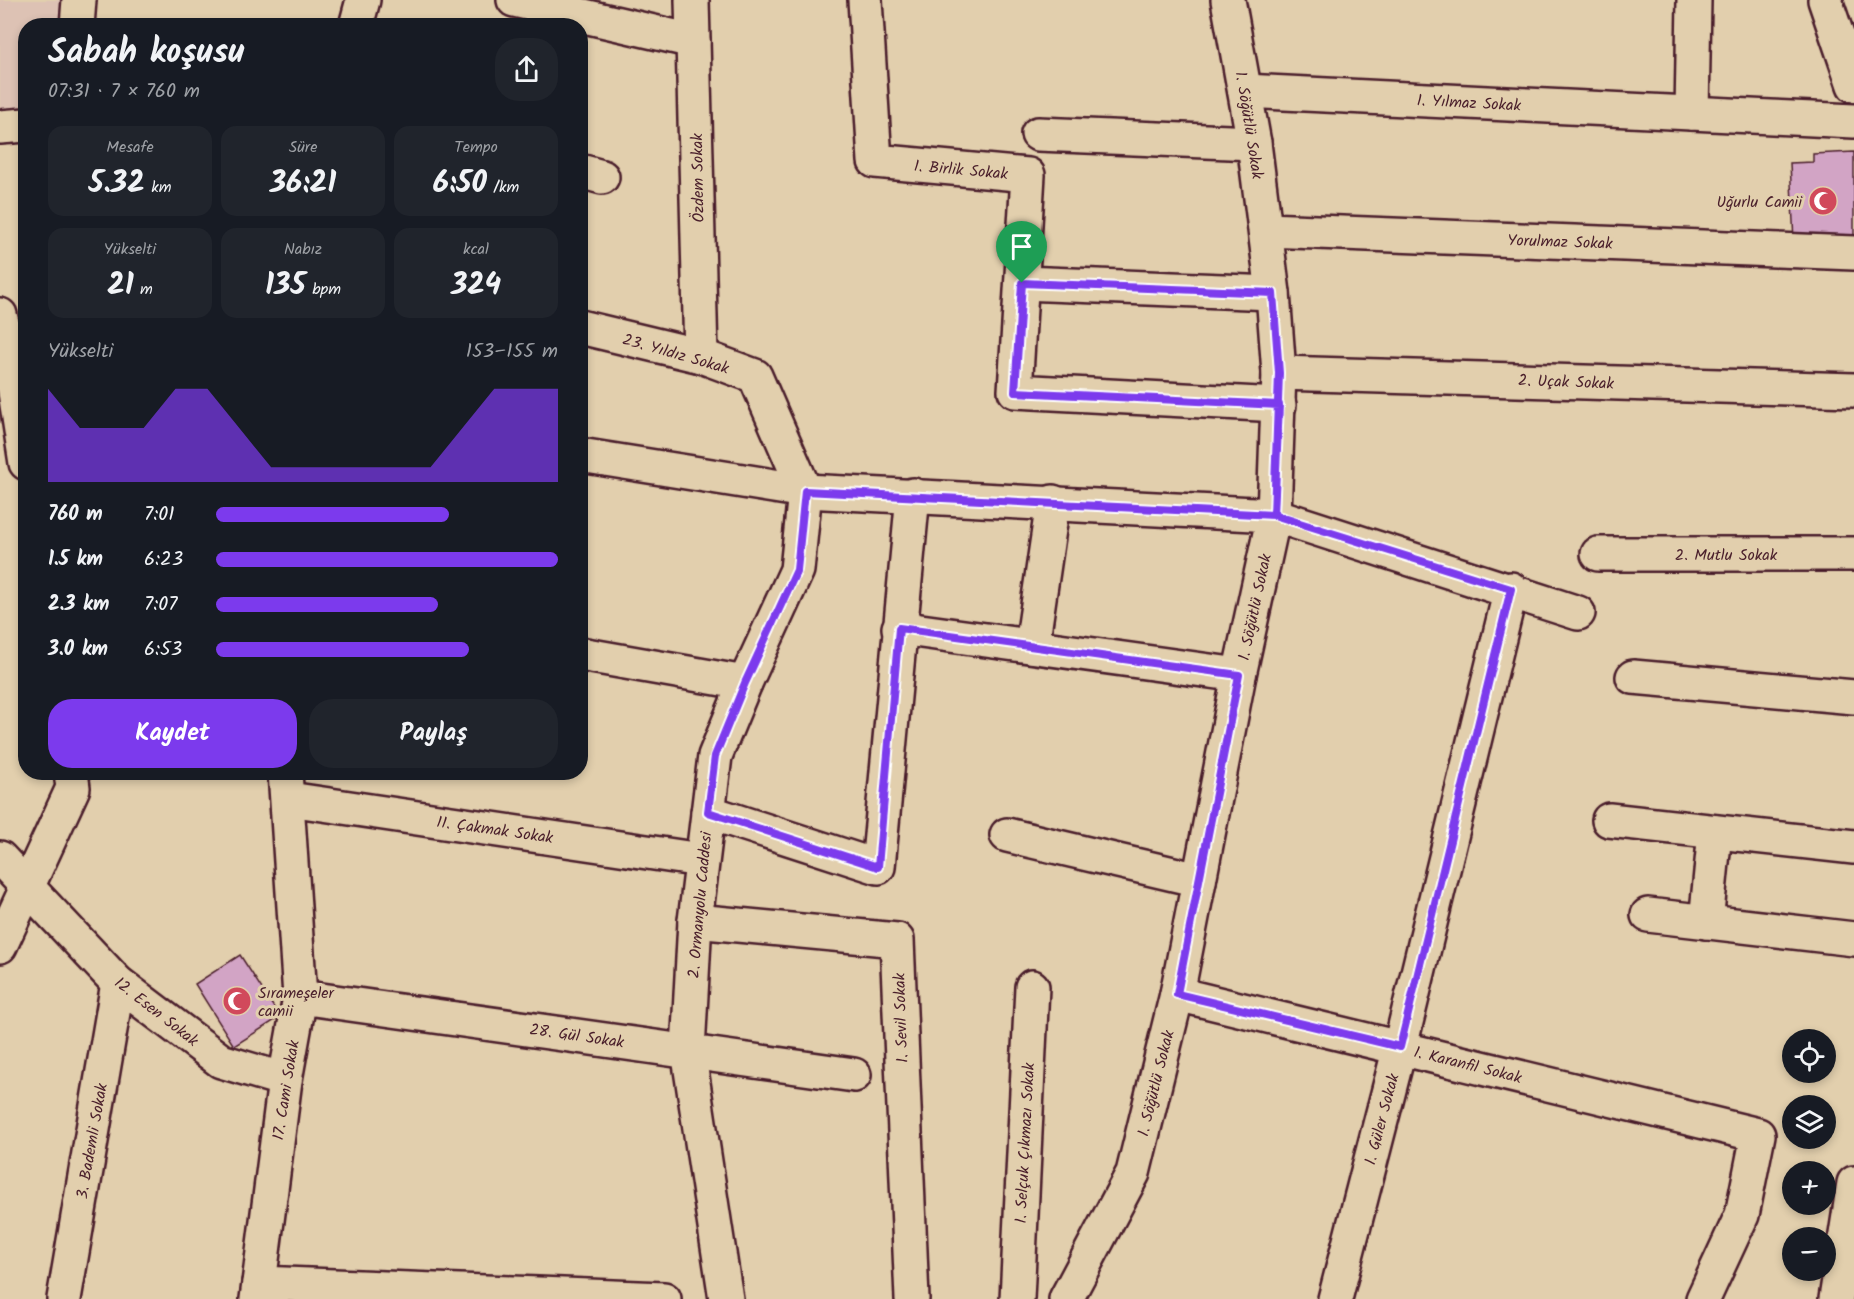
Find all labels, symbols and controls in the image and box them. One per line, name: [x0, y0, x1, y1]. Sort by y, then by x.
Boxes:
text: Sabah koşusu: [48, 27, 244, 80]
button: share: [495, 38, 558, 101]
street label: 1. Söğütlü Sokak: [1228, 70, 1269, 181]
text: 07:31 · 7 × 760 m: [48, 76, 200, 108]
street label: 1. Yılmaz Sokak: [1416, 88, 1522, 119]
street label: Özdem Sokak: [685, 133, 712, 223]
text: Mesafe: [106, 135, 154, 160]
text: Süre: [289, 135, 317, 160]
text: Tempo: [454, 135, 498, 160]
street label: 1. Birlik Sokak: [913, 154, 1009, 187]
text: 5.32: [89, 160, 145, 208]
text: 36:21: [270, 160, 336, 208]
text: 6:50: [433, 160, 487, 208]
text: km: [145, 175, 171, 200]
text: /km: [487, 175, 519, 200]
mosque icon: Uğurlu Camii: [1807, 185, 1839, 217]
place label: Uğurlu Camii: [1716, 190, 1803, 215]
pin: [996, 221, 1047, 283]
street label: Yorulmaz Sokak: [1507, 228, 1614, 257]
icon: arrive: [1005, 230, 1038, 263]
text: Yükselti: [104, 237, 156, 262]
text: Nabız: [284, 237, 322, 262]
text: kcal: [463, 237, 489, 262]
text: 21: [107, 262, 134, 310]
text: 135: [265, 262, 306, 310]
text: 324: [451, 262, 501, 310]
text: m: [134, 277, 153, 302]
text: bpm: [306, 277, 341, 302]
street label: 23. Yıldız Sokak: [619, 327, 732, 382]
text: Yükselti: [48, 336, 113, 368]
text: 153–155 m: [466, 336, 558, 368]
street label: 2. Uçak Sokak: [1518, 368, 1615, 397]
text: 760 m: [48, 499, 103, 531]
text: 7:01: [144, 499, 174, 531]
street label: 2. Mutlu Sokak: [1675, 543, 1778, 568]
text: 1.5 km: [48, 544, 103, 576]
text: 6:23: [144, 544, 183, 576]
street label: 1. Söğütlü Sokak: [1232, 551, 1279, 663]
text: 2.3 km: [48, 589, 109, 621]
text: 7:07: [144, 589, 177, 621]
text: 3.0 km: [48, 634, 108, 666]
text: 6:53: [144, 634, 182, 666]
button: Kaydet: [48, 699, 297, 768]
button: Paylaş: [309, 699, 558, 768]
street label: 11. Çakmak Sokak: [435, 810, 555, 851]
street label: 2. Ormanyolu Caddesi: [682, 830, 719, 979]
street label: 12. Esen Sokak: [109, 971, 204, 1053]
street label: 1. Sevil Sokak: [887, 972, 916, 1063]
place label: Sırameşeler camii: [258, 981, 336, 1024]
mosque icon: Sırameşeler camii: [221, 985, 253, 1017]
street label: 28. Gül Sokak: [528, 1017, 626, 1056]
street label: 1. Söğütlü Sokak: [1131, 1027, 1182, 1139]
map controls: [1782, 1029, 1836, 1281]
button: locate: [1782, 1029, 1836, 1083]
street label: 17. Cami Sokak: [266, 1038, 307, 1142]
street label: 1. Karanfil Sokak: [1411, 1040, 1525, 1091]
street label: 1. Selçuk Çıkmazı Sokak: [1009, 1062, 1042, 1224]
street label: 1. Güler Sokak: [1358, 1070, 1407, 1168]
street label: 3. Bademli Sokak: [70, 1081, 115, 1201]
button: layers: [1782, 1095, 1836, 1149]
button: +: [1782, 1161, 1836, 1215]
button: −: [1782, 1227, 1836, 1281]

